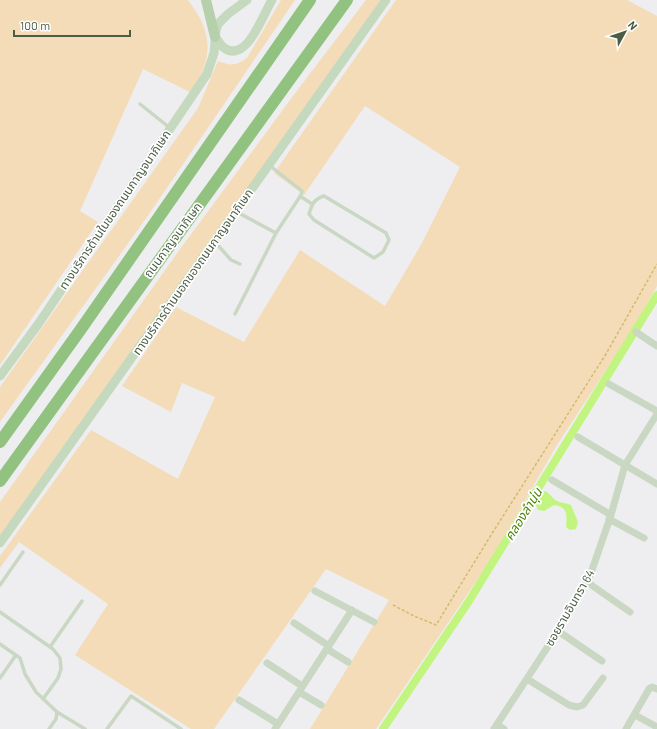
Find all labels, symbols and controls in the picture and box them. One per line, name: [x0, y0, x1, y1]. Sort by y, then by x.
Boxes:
scale bar: [14, 12, 130, 38]
north arrow: [605, 12, 645, 52]
text: 100 m: [20, 18, 50, 32]
text: N: [626, 18, 640, 32]
street label: ทางบริการด้านในของถนนกาญจนาภิเษก: [56, 128, 174, 292]
street label: ทางบริการด้านนอกของถนนกาญจนาภิเษก: [129, 186, 255, 357]
street label: ถนนกาญจนาภิเษก: [141, 200, 205, 280]
water label: คลองลำนุ่น: [501, 484, 547, 544]
street label: ซอยรามอินทรา 64: [542, 567, 597, 648]

